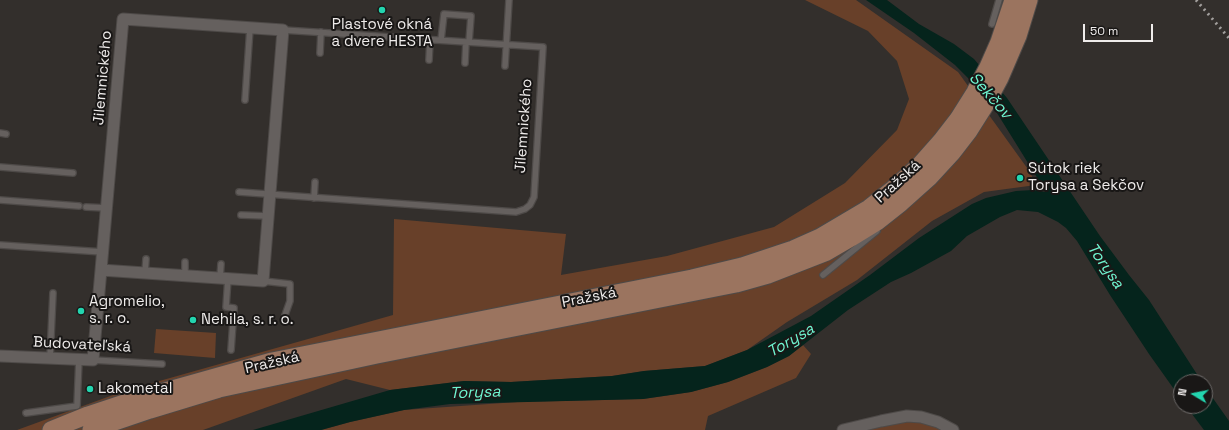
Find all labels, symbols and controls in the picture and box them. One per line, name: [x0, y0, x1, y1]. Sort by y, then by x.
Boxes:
marker: Plastové okná a dvere HESTA: [377, 5, 387, 15]
place label: Plastové okná a dvere HESTA: [331, 16, 433, 51]
scale bar: [1085, 16, 1155, 42]
text: 50 m: [1090, 23, 1118, 39]
street label: Jilemnického: [90, 30, 116, 126]
water label: Sekčov: [965, 69, 1015, 123]
street label: Jilemnického: [512, 78, 536, 174]
street label: Pražská: [871, 157, 925, 207]
place label: Sútok riek Torysa a Sekčov: [1028, 160, 1144, 195]
marker: Sútok riek Torysa a Sekčov: [1015, 173, 1025, 183]
water label: Torysa: [1082, 240, 1128, 292]
street label: Pražská: [560, 284, 618, 312]
place label: Agromelio, s. r. o.: [89, 293, 165, 328]
marker: Agromelio, s. r. o.: [76, 306, 86, 316]
place label: Nehila, s. r. o.: [201, 311, 293, 329]
marker: Nehila, s. r. o.: [188, 315, 198, 325]
water label: Torysa: [764, 320, 818, 362]
street label: Budovateľská: [32, 333, 132, 357]
street label: Pražská: [243, 348, 301, 378]
north arrow: [1173, 374, 1213, 414]
place label: Lakometal: [98, 380, 172, 398]
water label: Torysa: [449, 383, 501, 403]
marker: Lakometal: [85, 384, 95, 394]
text: N: [1175, 387, 1190, 397]

